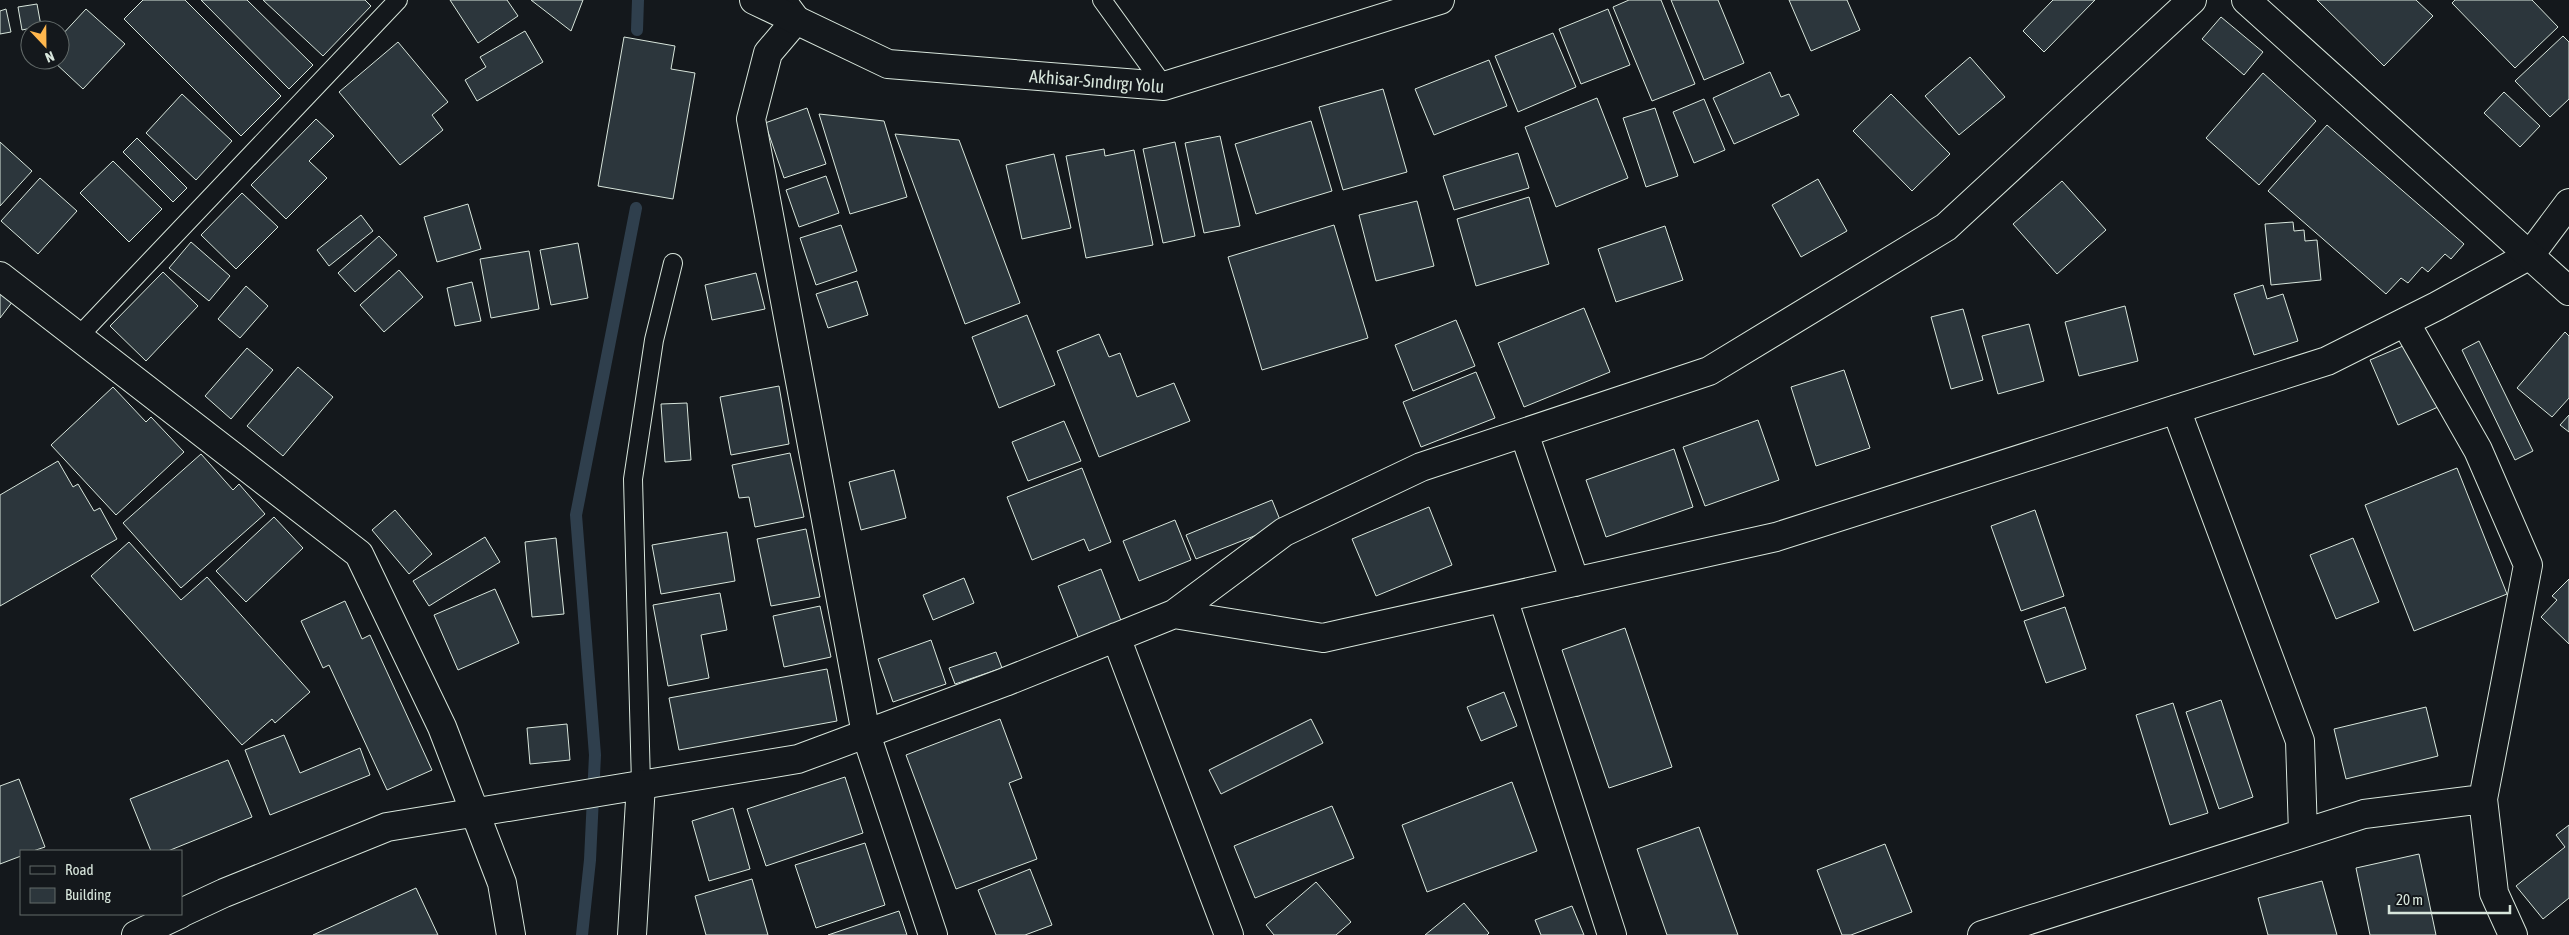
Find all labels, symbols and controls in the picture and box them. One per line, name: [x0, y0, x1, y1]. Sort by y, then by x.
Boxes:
north arrow: [20, 20, 70, 70]
text: N: [43, 48, 57, 66]
street label: Akhisar-Sındırgı Yolu: [1029, 65, 1165, 96]
legend: [20, 850, 182, 915]
text: Road: [65, 861, 94, 878]
scale bar: [2389, 882, 2510, 914]
text: Building: [65, 886, 111, 903]
text: 20 m: [2396, 891, 2423, 908]

